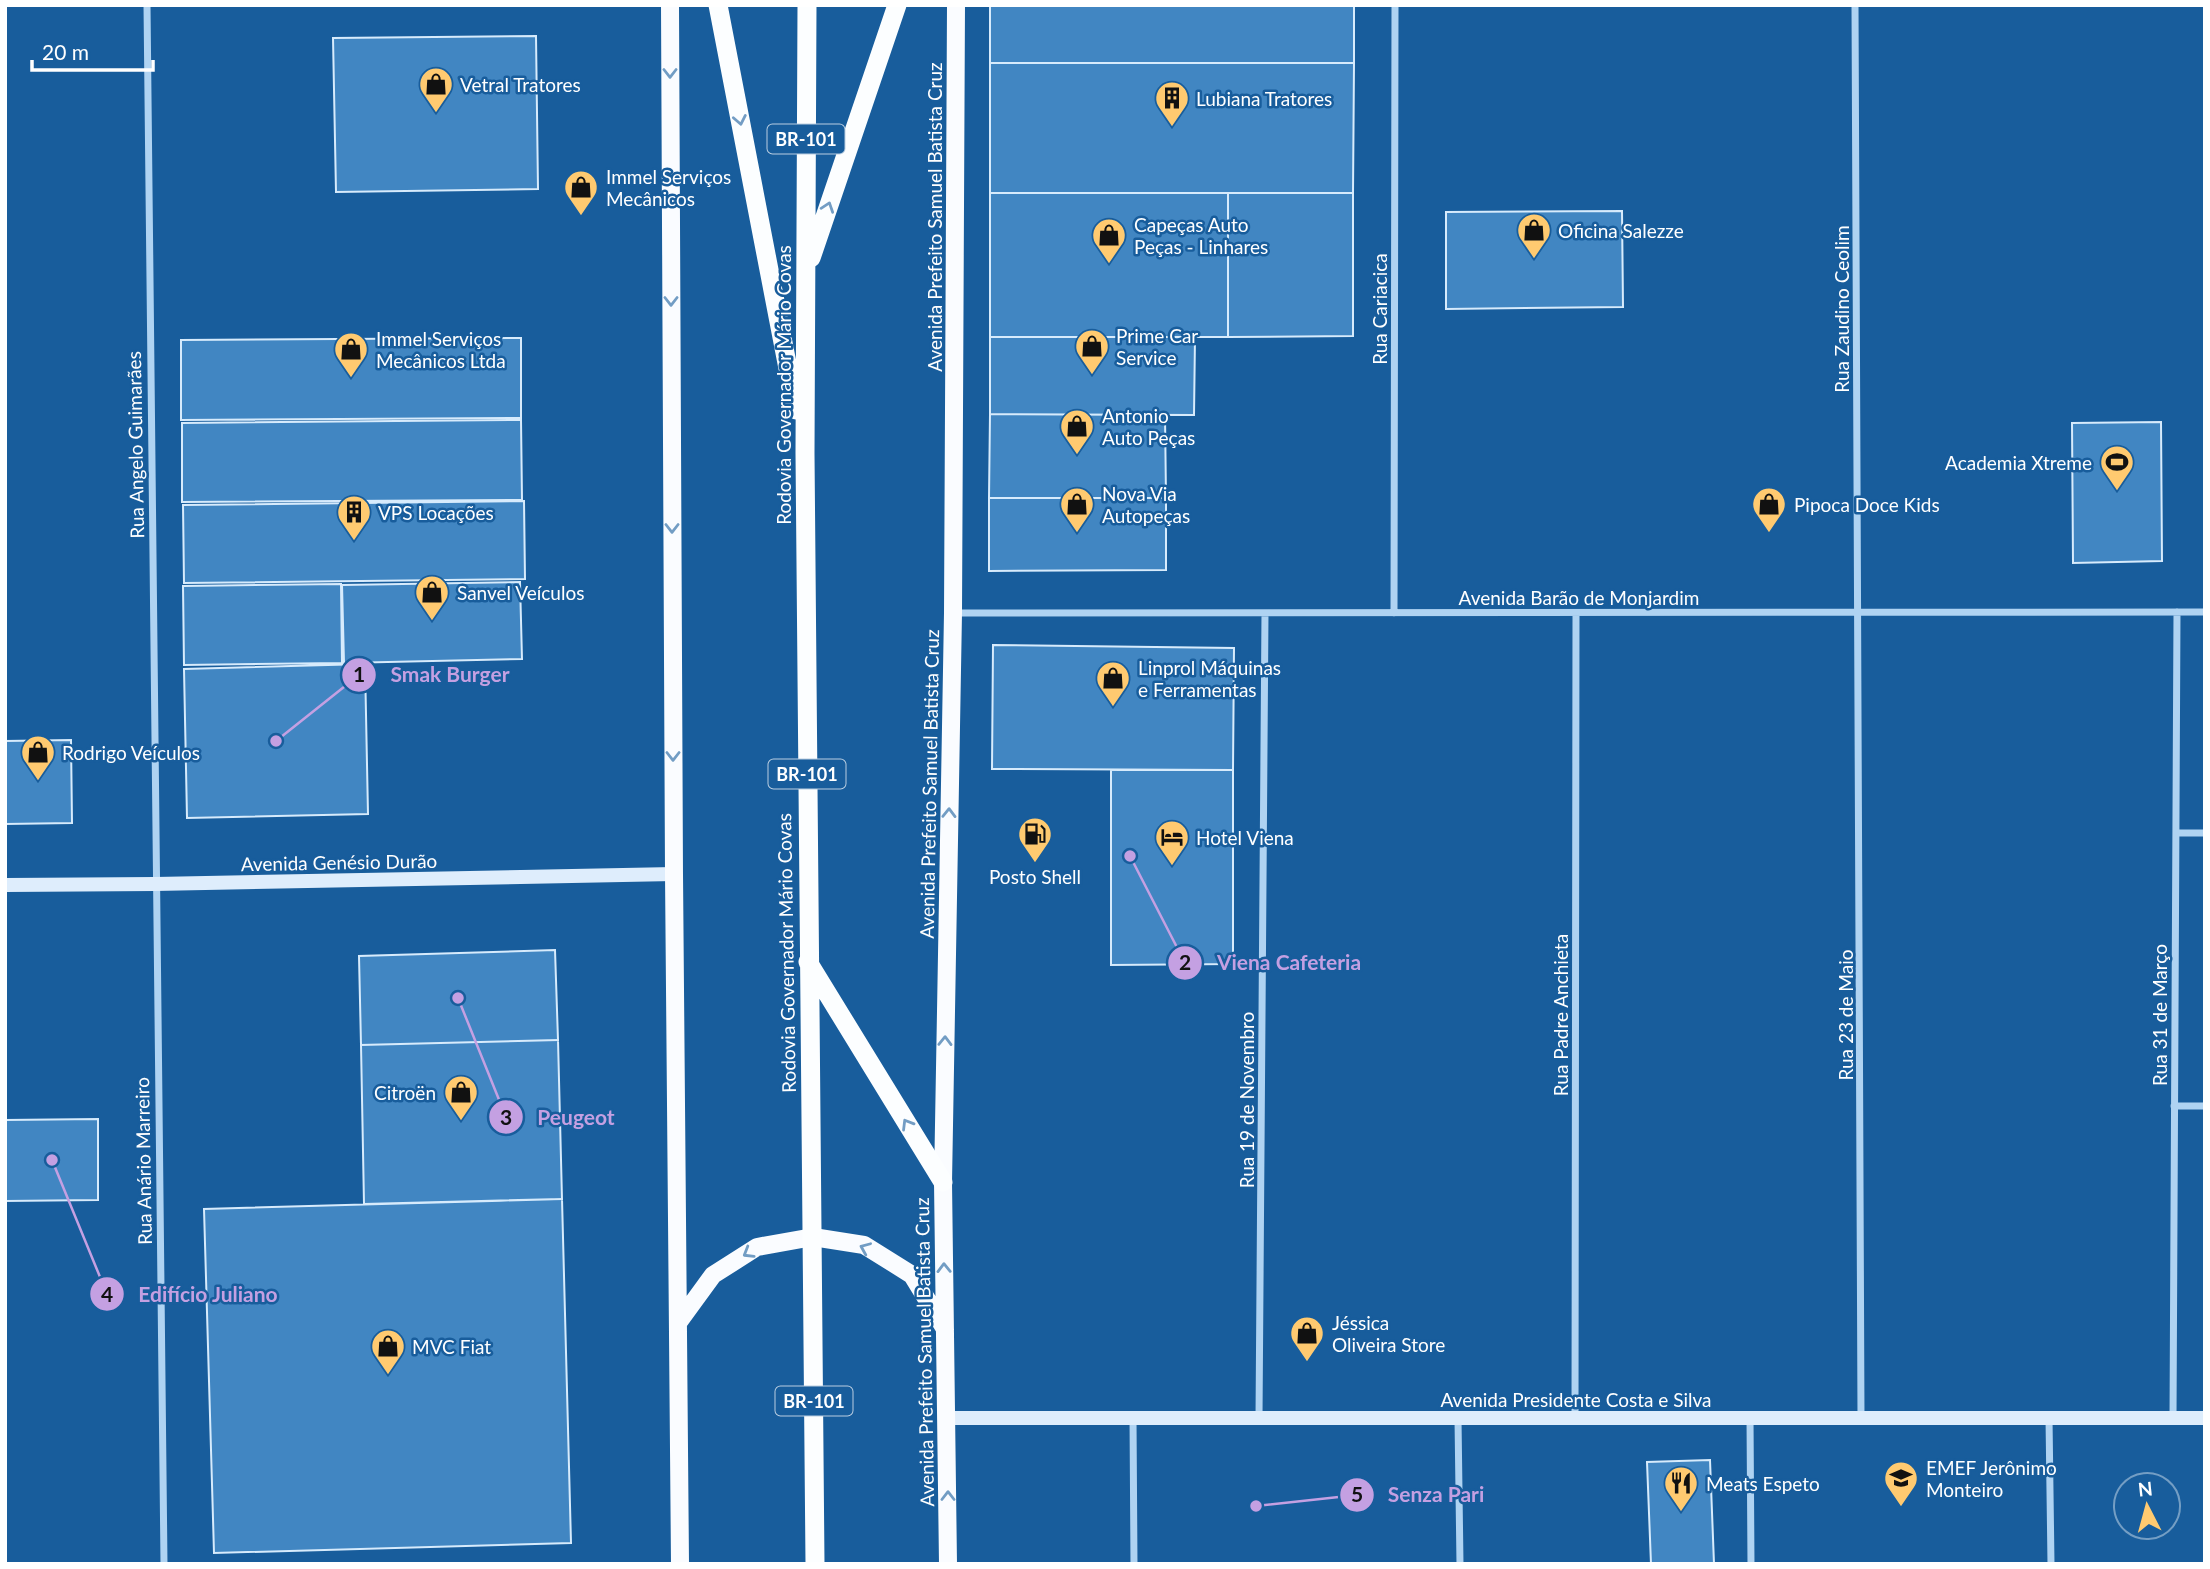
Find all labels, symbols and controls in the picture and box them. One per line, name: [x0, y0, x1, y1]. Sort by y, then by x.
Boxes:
scale bar: [32, 28, 152, 72]
text: 20 m: [42, 39, 89, 64]
street label: Avenida Prefeito Samuel Batista Cruz: [923, 62, 946, 372]
shop icon: Vetral Tratores: [417, 65, 455, 114]
one-way arrow: [662, 69, 678, 79]
place label: Vetral Tratores: [460, 73, 581, 96]
building icon: Lubiana Tratores: [1153, 79, 1191, 128]
place label: Lubiana Tratores: [1196, 87, 1332, 110]
one-way arrow: [732, 114, 747, 126]
road number: BR-101: [768, 124, 844, 154]
place label: Immel Serviços Mecânicos: [606, 165, 731, 210]
shop icon: Immel Serviços Mecânicos: [562, 168, 600, 217]
one-way arrow: [820, 202, 834, 214]
shop icon: Oficina Salezze: [1515, 211, 1553, 260]
place label: Capeças Auto Peças - Linhares: [1134, 213, 1268, 258]
shop icon: Capeças Auto Peças - Linhares: [1090, 216, 1128, 265]
place label: Oficina Salezze: [1558, 219, 1684, 242]
street label: Rua Zaudino Ceolim: [1830, 225, 1853, 393]
street label: Rodovia Governador Mário Covas: [772, 245, 795, 525]
street label: Rua Cariacica: [1368, 253, 1391, 365]
one-way arrow: [663, 296, 679, 307]
place label: Prime Car Service: [1116, 324, 1198, 369]
place label: Immel Serviços Mecânicos Ltda: [376, 327, 506, 372]
shop icon: Prime Car Service: [1073, 327, 1111, 376]
shop icon: Immel Serviços Mecânicos Ltda: [332, 330, 370, 379]
street label: Rua Angelo Guimarães: [122, 351, 148, 539]
place label: Antonio Auto Peças: [1102, 404, 1195, 449]
shop icon: Antonio Auto Peças: [1058, 407, 1096, 456]
sports icon: Academia Xtreme: [2098, 443, 2136, 492]
place label: Academia Xtreme: [1945, 451, 2092, 474]
place label: Nova Via Autopeças: [1102, 482, 1190, 527]
shop icon: Nova Via Autopeças: [1058, 485, 1096, 534]
shop icon: Pipoca Doce Kids: [1750, 485, 1788, 534]
building icon: VPS Locações: [335, 493, 373, 542]
place label: Pipoca Doce Kids: [1794, 493, 1940, 516]
place label: VPS Locações: [378, 501, 494, 524]
one-way arrow: [664, 524, 680, 534]
shop icon: Sanvel Veículos: [413, 573, 451, 622]
place label: Sanvel Veículos: [457, 581, 584, 604]
street label: Avenida Barão de Monjardim: [1459, 586, 1699, 609]
street label: Avenida Prefeito Samuel Batista Cruz: [915, 629, 943, 939]
callout: Smak Burger: [342, 654, 524, 696]
place label: Linprol Máquinas e Ferramentas: [1138, 656, 1281, 701]
shop icon: Linprol Máquinas e Ferramentas: [1094, 659, 1132, 708]
text: 1: [353, 661, 365, 686]
text: Smak Burger: [390, 661, 510, 686]
shop icon: Rodrigo Veículos: [19, 733, 57, 782]
place label: Rodrigo Veículos: [62, 741, 200, 764]
one-way arrow: [666, 751, 681, 762]
road number: BR-101: [768, 760, 846, 788]
one-way arrow: [942, 807, 957, 818]
street label: Rodovia Governador Mário Covas: [772, 813, 800, 1093]
fuel station icon: Posto Shell: [1016, 815, 1054, 864]
hotel icon: Hotel Viena: [1153, 818, 1191, 867]
place label: Hotel Viena: [1196, 826, 1294, 849]
street label: Avenida Genésio Durão: [241, 849, 437, 875]
place label: Posto Shell: [989, 865, 1081, 888]
street label: Rua Padre Anchieta: [1549, 934, 1572, 1096]
callout: Viena Cafeteria: [1168, 942, 1375, 984]
street label: Rua 31 de Março: [2148, 944, 2171, 1086]
text: 2: [1179, 949, 1191, 974]
text: Viena Cafeteria: [1216, 949, 1361, 974]
street label: Rua 23 de Maio: [1834, 950, 1857, 1081]
street label: Rua 19 de Novembro: [1235, 1012, 1258, 1188]
one-way arrow: [937, 1035, 953, 1045]
shop icon: Citroën: [442, 1073, 480, 1122]
street label: Rua Anário Marreiro: [130, 1077, 156, 1245]
place label: Citroën: [374, 1081, 436, 1104]
callout: Peugeot: [488, 1096, 629, 1138]
text: 3: [500, 1104, 512, 1129]
text: Peugeot: [537, 1104, 615, 1129]
one-way arrow: [902, 1118, 915, 1131]
street label: Avenida Prefeito Samuel Batista Cruz: [910, 1197, 938, 1507]
one-way arrow: [860, 1243, 872, 1257]
one-way arrow: [742, 1245, 755, 1258]
one-way arrow: [936, 1262, 952, 1273]
callout: Edifício Juliano: [89, 1273, 292, 1315]
text: 4: [101, 1281, 113, 1306]
text: Edifício Juliano: [138, 1281, 278, 1306]
place label: Jéssica Oliveira Store: [1332, 1311, 1445, 1356]
shop icon: Jéssica Oliveira Store: [1288, 1314, 1326, 1363]
shop icon: MVC Fiat: [369, 1327, 407, 1376]
place label: MVC Fiat: [412, 1335, 491, 1358]
road number: BR-101: [776, 1386, 852, 1416]
street label: Avenida Presidente Costa e Silva: [1441, 1388, 1711, 1411]
place label: EMEF Jerônimo Monteiro: [1926, 1456, 2057, 1501]
school or university icon: EMEF Jerônimo Monteiro: [1882, 1459, 1920, 1508]
restaurant icon: Meats Espeto: [1662, 1464, 1700, 1513]
north arrow: [2112, 1471, 2182, 1541]
place label: Meats Espeto: [1706, 1472, 1820, 1495]
callout: Senza Pari: [1339, 1474, 1499, 1516]
text: N: [2137, 1476, 2154, 1501]
text: 5: [1351, 1481, 1363, 1506]
text: Senza Pari: [1388, 1481, 1484, 1506]
one-way arrow: [940, 1490, 955, 1501]

